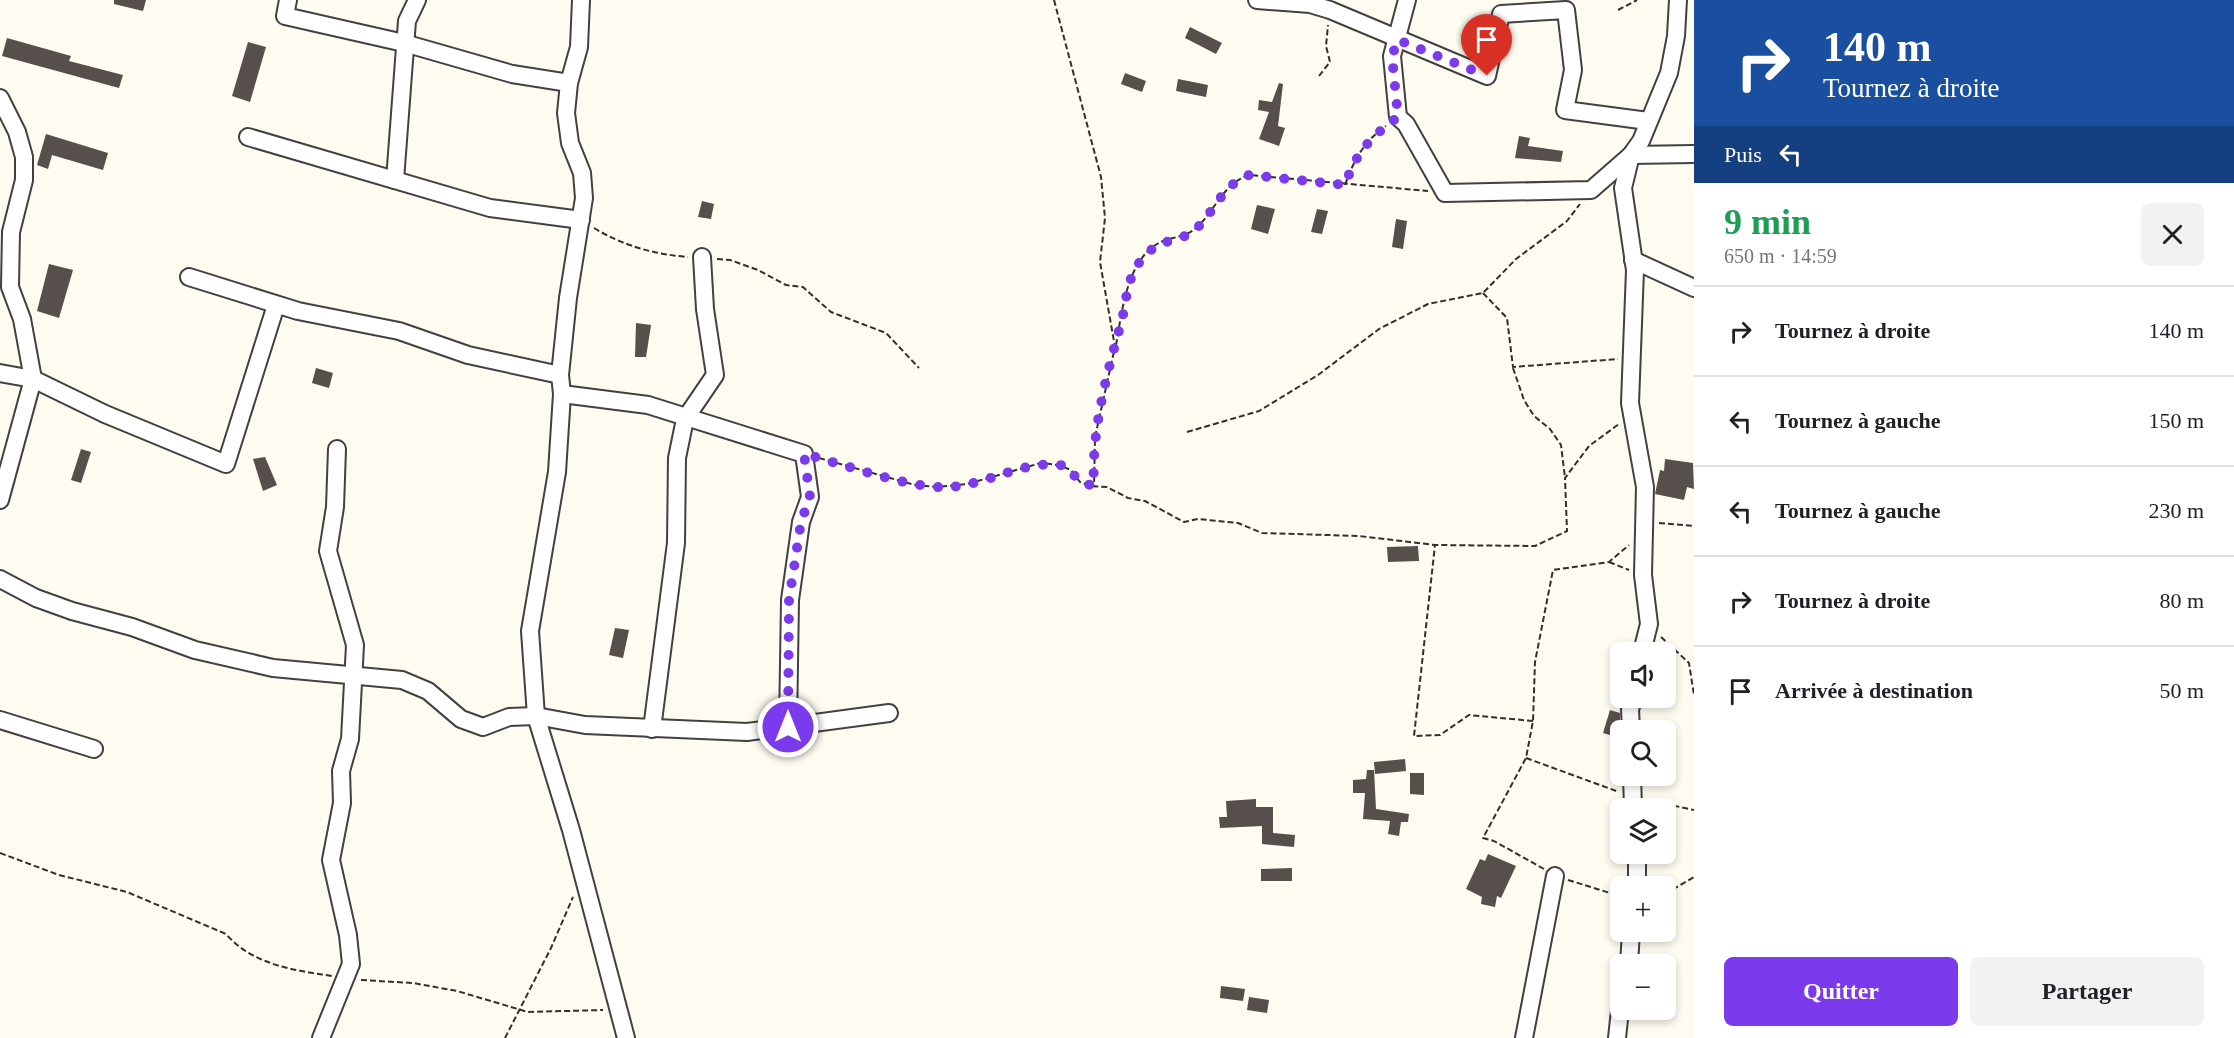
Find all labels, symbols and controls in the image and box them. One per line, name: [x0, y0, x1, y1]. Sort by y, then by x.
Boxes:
pin: [1461, 14, 1512, 76]
icon: arrive: [1470, 23, 1503, 56]
icon: right: [1724, 24, 1802, 102]
text: 140 m: [1823, 24, 1932, 70]
text: Tournez à droite: [1823, 73, 2000, 103]
icon: left: [1774, 138, 1807, 171]
text: Puis: [1724, 142, 1762, 167]
text: 9 min: [1724, 202, 1811, 242]
button: close: [2141, 203, 2204, 266]
text: 650 m · 14:59: [1724, 245, 1837, 267]
icon: right: [1724, 315, 1757, 348]
text: Tournez à droite: [1775, 318, 1930, 343]
text: 140 m: [2148, 318, 2204, 343]
icon: left: [1724, 405, 1757, 438]
text: Tournez à gauche: [1775, 408, 1940, 433]
text: 150 m: [2148, 408, 2204, 433]
icon: left: [1724, 495, 1757, 528]
text: Tournez à gauche: [1775, 498, 1940, 523]
text: 230 m: [2148, 498, 2204, 523]
icon: right: [1724, 585, 1757, 618]
text: Tournez à droite: [1775, 588, 1930, 613]
text: 80 m: [2159, 588, 2204, 613]
map controls: [1610, 642, 1676, 1020]
button: sound: [1610, 642, 1676, 708]
icon: arrive: [1724, 675, 1757, 708]
text: Arrivée à destination: [1775, 678, 1973, 703]
text: 50 m: [2159, 678, 2204, 703]
position arrow: [756, 695, 820, 759]
button: search: [1610, 720, 1676, 786]
button: layers: [1610, 798, 1676, 864]
button: +: [1610, 876, 1676, 942]
button: −: [1610, 954, 1676, 1020]
button: Quitter: [1724, 957, 1958, 1026]
button: Partager: [1970, 957, 2204, 1026]

